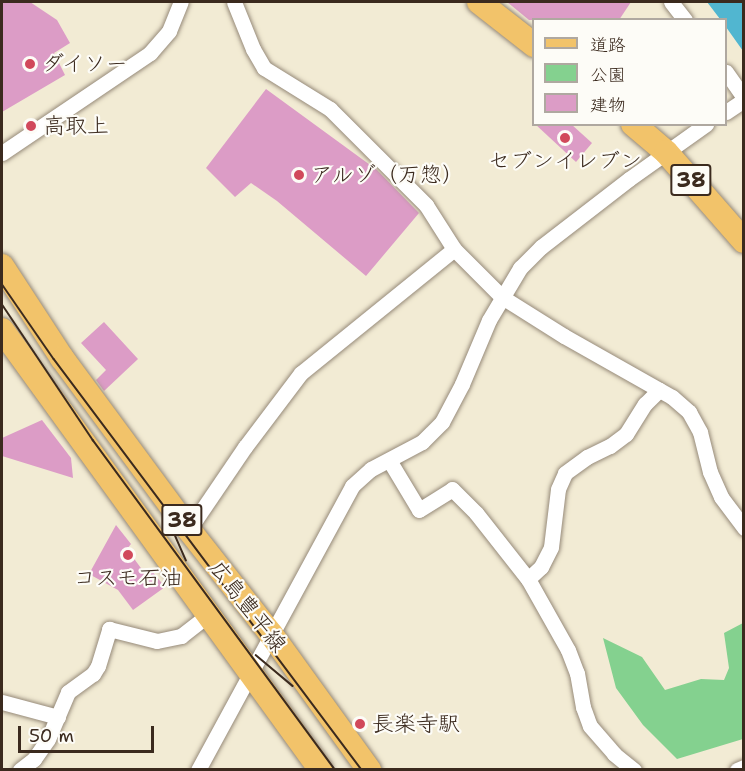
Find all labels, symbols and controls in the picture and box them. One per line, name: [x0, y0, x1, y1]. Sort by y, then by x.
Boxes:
legend: [532, 18, 727, 126]
text: 道路: [590, 33, 626, 57]
place label: ダイソー: [42, 51, 130, 77]
marker: ダイソー: [23, 57, 37, 71]
text: 公園: [590, 63, 626, 87]
text: 建物: [590, 93, 626, 117]
place label: 高取上: [43, 113, 109, 139]
marker: 高取上: [24, 119, 38, 133]
marker: セブンイレブン: [558, 131, 572, 145]
place label: セブンイレブン: [488, 148, 642, 174]
place label: アルゾ（万惣）: [311, 162, 465, 188]
road number: 38: [670, 162, 712, 198]
marker: アルゾ（万惣）: [292, 168, 306, 182]
road number: 38: [161, 502, 203, 538]
marker: コスモ石油: [121, 548, 135, 562]
street label: 広島豊平線: [204, 555, 292, 657]
place label: コスモ石油: [73, 565, 183, 591]
place label: 長楽寺駅: [372, 711, 460, 737]
scale bar: [21, 714, 158, 752]
marker: 長楽寺駅: [353, 717, 367, 731]
text: 50 m: [29, 724, 74, 748]

